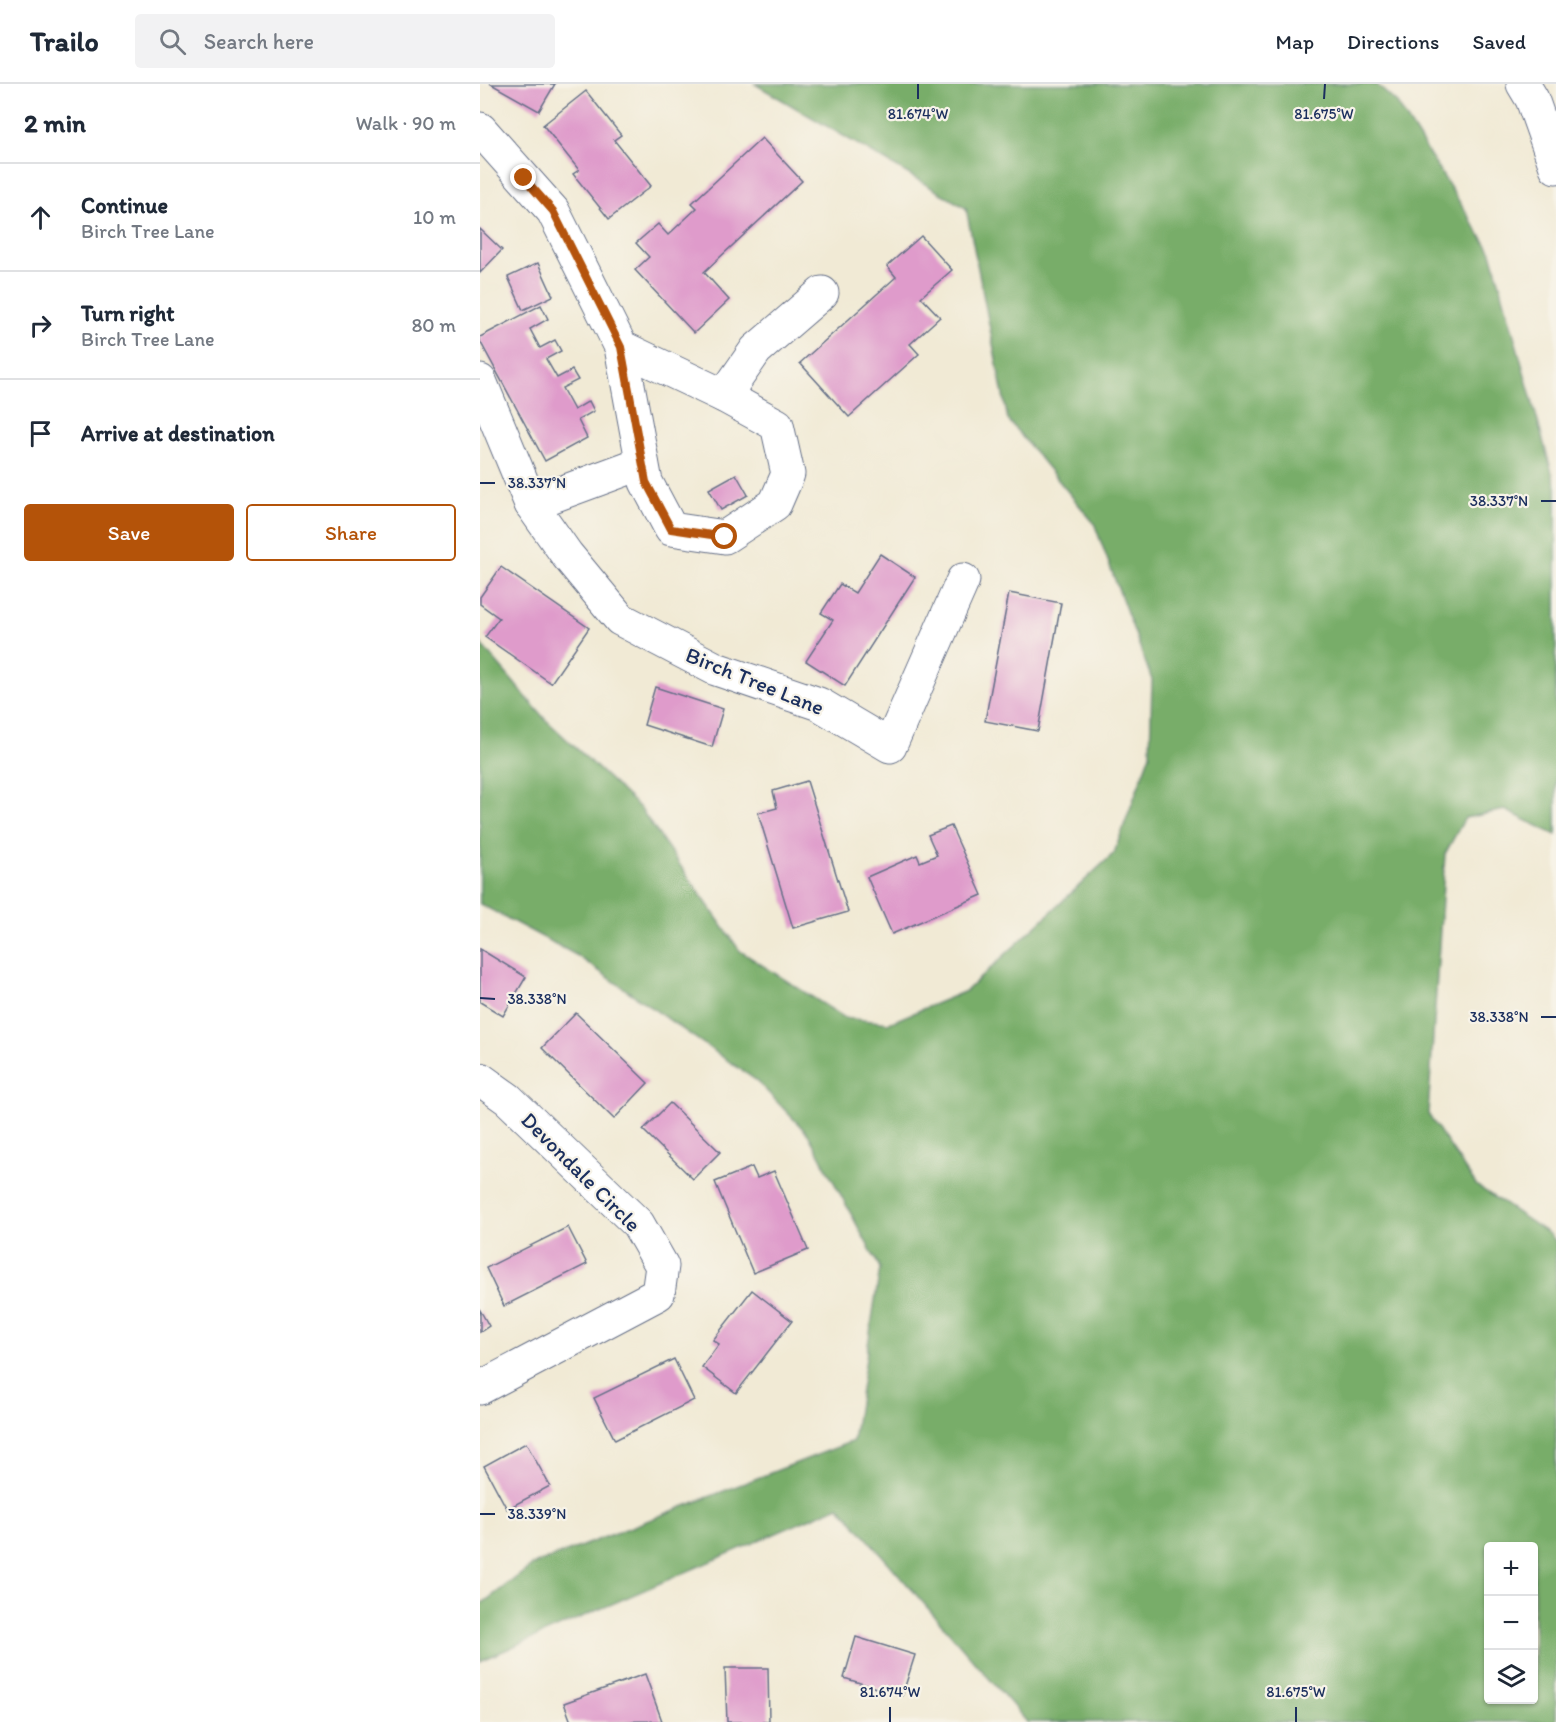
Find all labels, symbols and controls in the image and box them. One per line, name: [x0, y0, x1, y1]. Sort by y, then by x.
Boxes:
search box: [135, 14, 555, 68]
text: Trailo: [30, 24, 99, 58]
icon: search: [156, 25, 189, 58]
text: Search here: [204, 28, 314, 55]
text: Map: [1276, 29, 1314, 54]
text: Directions: [1347, 29, 1439, 54]
text: Saved: [1472, 29, 1526, 54]
text: 81.674°W: [888, 105, 948, 123]
text: 81.675°W: [1294, 105, 1354, 123]
text: 2 min: [24, 107, 86, 139]
text: Walk · 90 m: [355, 111, 456, 135]
route end: [510, 164, 536, 190]
text: Continue: [81, 192, 168, 219]
icon: ahead: [24, 201, 57, 234]
text: 10 m: [413, 205, 456, 229]
text: Birch Tree Lane: [81, 219, 215, 243]
text: Turn right: [81, 300, 175, 327]
icon: right: [24, 309, 57, 342]
text: 80 m: [411, 313, 456, 337]
text: Birch Tree Lane: [81, 327, 215, 351]
icon: arrive: [24, 417, 57, 450]
text: Arrive at destination: [81, 420, 275, 447]
text: 38.337°N: [508, 474, 566, 492]
text: 38.337°N: [1470, 492, 1528, 510]
button: Save: [24, 504, 234, 561]
button: Share: [246, 504, 456, 561]
route start: [711, 523, 737, 549]
street label: Birch Tree Lane: [682, 641, 828, 721]
text: 38.338°N: [507, 990, 567, 1008]
text: 38.338°N: [1469, 1008, 1529, 1026]
street label: Devondale Circle: [515, 1106, 647, 1238]
text: 38.339°N: [508, 1505, 566, 1523]
map controls: [1484, 1542, 1538, 1704]
button: +: [1484, 1542, 1538, 1596]
button: −: [1484, 1596, 1538, 1650]
button: layers: [1484, 1650, 1538, 1704]
text: 81.674°W: [860, 1683, 920, 1701]
text: 81.675°W: [1266, 1683, 1326, 1701]

